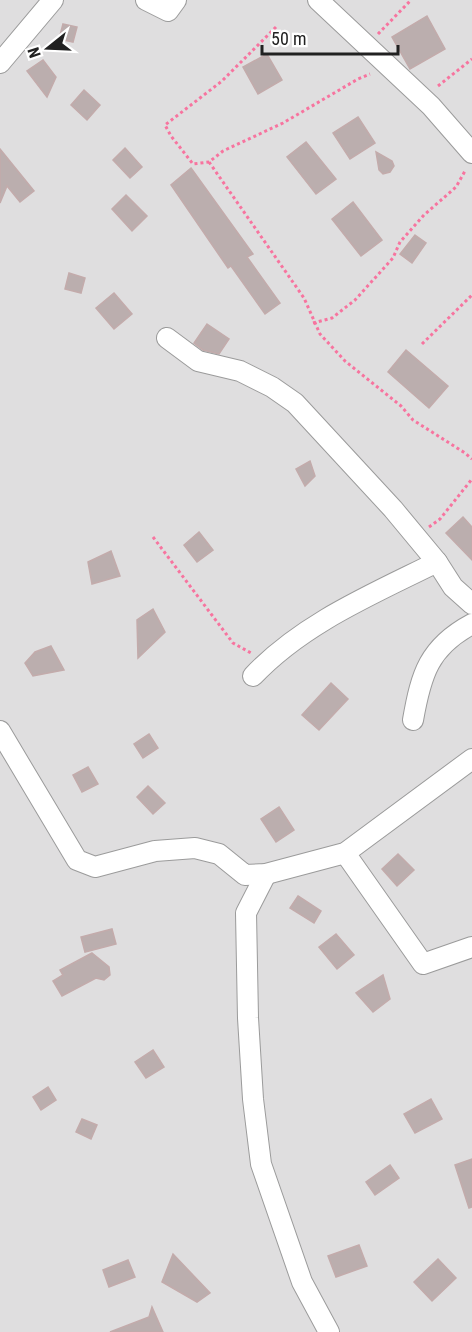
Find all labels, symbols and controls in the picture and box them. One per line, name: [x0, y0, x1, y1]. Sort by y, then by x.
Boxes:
north arrow: [18, 18, 78, 78]
scale bar: [262, 18, 398, 56]
text: 50 m: [271, 28, 306, 49]
text: N: [24, 45, 45, 60]

